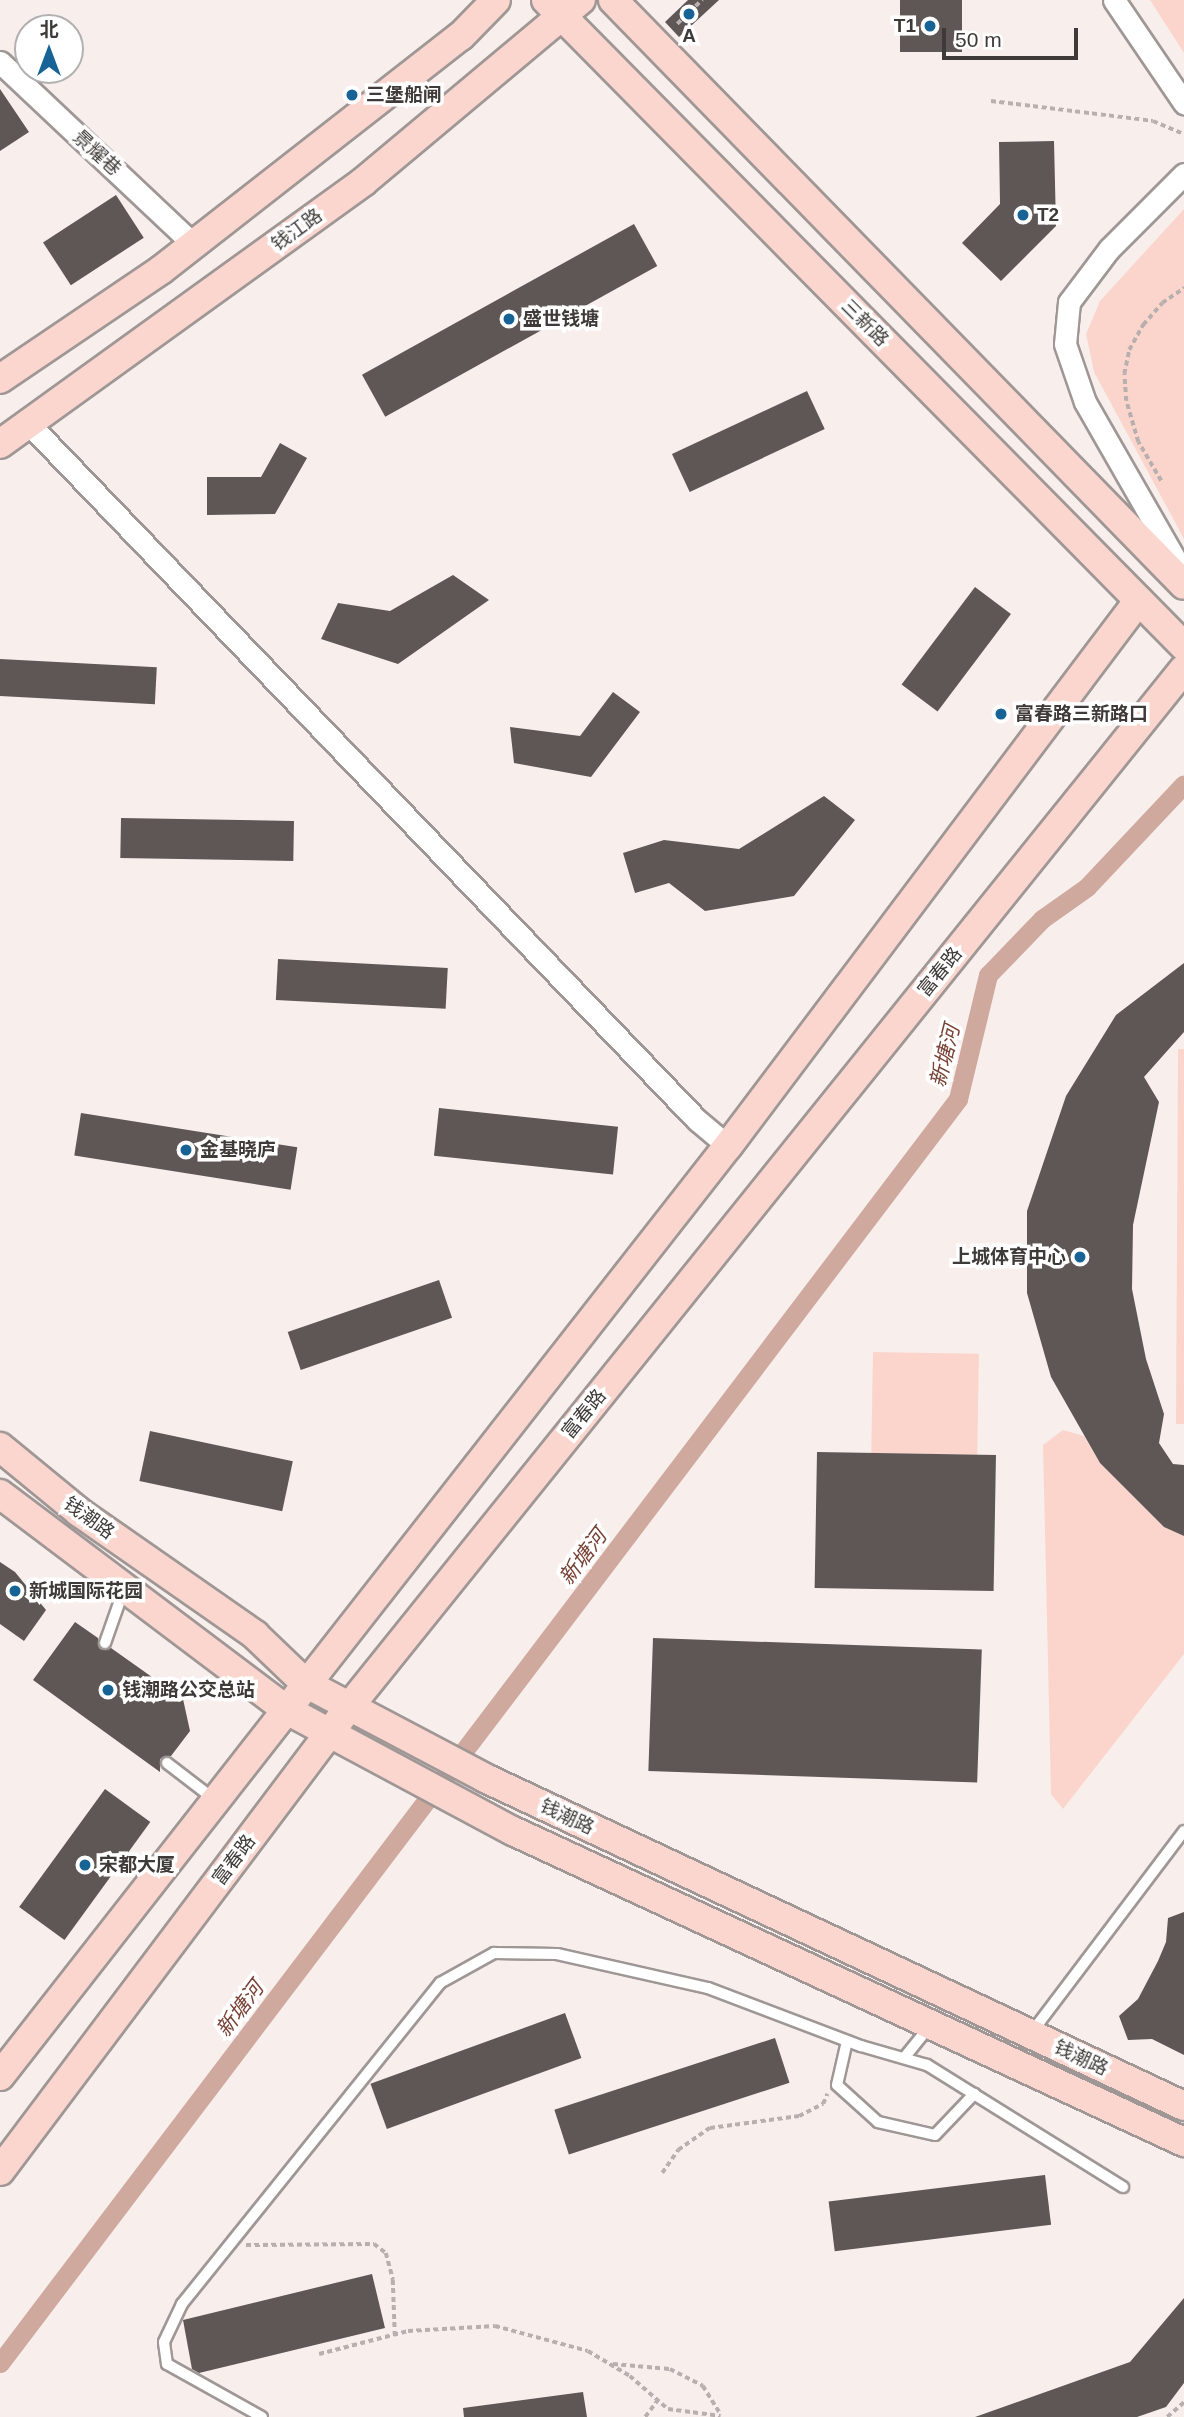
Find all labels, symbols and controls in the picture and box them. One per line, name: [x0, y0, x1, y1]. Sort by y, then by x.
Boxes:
marker: A: [681, 6, 697, 22]
north arrow: [14, 14, 84, 84]
scale bar: [946, 14, 1082, 58]
place label: T1: [894, 15, 916, 37]
marker: T1: [922, 18, 938, 34]
text: 北: [39, 19, 59, 40]
place label: A: [682, 25, 696, 47]
text: 50 m: [955, 28, 1002, 51]
place label: 三堡船闸: [366, 84, 442, 106]
marker: 三堡船闸: [344, 87, 360, 103]
street label: 景耀巷: [68, 125, 126, 181]
street label: 钱江路: [267, 204, 327, 256]
place label: T2: [1037, 204, 1059, 226]
marker: T2: [1015, 207, 1031, 223]
street label: 三新路: [837, 295, 893, 351]
place label: 盛世钱塘: [523, 308, 599, 330]
marker: 盛世钱塘: [501, 311, 517, 327]
place label: 富春路三新路口: [1015, 703, 1148, 725]
marker: 富春路三新路口: [993, 706, 1009, 722]
street label: 富春路: [913, 943, 967, 1001]
water label: 新塘河: [925, 1022, 965, 1090]
place label: 金基晓庐: [200, 1139, 276, 1161]
marker: 金基晓庐: [178, 1142, 194, 1158]
place label: 上城体育中心: [952, 1246, 1066, 1268]
marker: 上城体育中心: [1072, 1249, 1088, 1265]
street label: 富春路: [557, 1385, 611, 1443]
street label: 钱潮路: [59, 1492, 119, 1544]
water label: 新塘河: [554, 1524, 612, 1590]
place label: 新城国际花园: [29, 1580, 143, 1602]
marker: 新城国际花园: [7, 1583, 23, 1599]
place label: 钱潮路公交总站: [122, 1679, 255, 1701]
marker: 钱潮路公交总站: [100, 1682, 116, 1698]
street label: 钱潮路: [536, 1795, 598, 1839]
street label: 富春路: [208, 1830, 260, 1890]
place label: 宋都大厦: [99, 1854, 175, 1876]
marker: 宋都大厦: [77, 1857, 93, 1873]
water label: 新塘河: [211, 1976, 269, 2042]
street label: 钱潮路: [1050, 2036, 1112, 2080]

